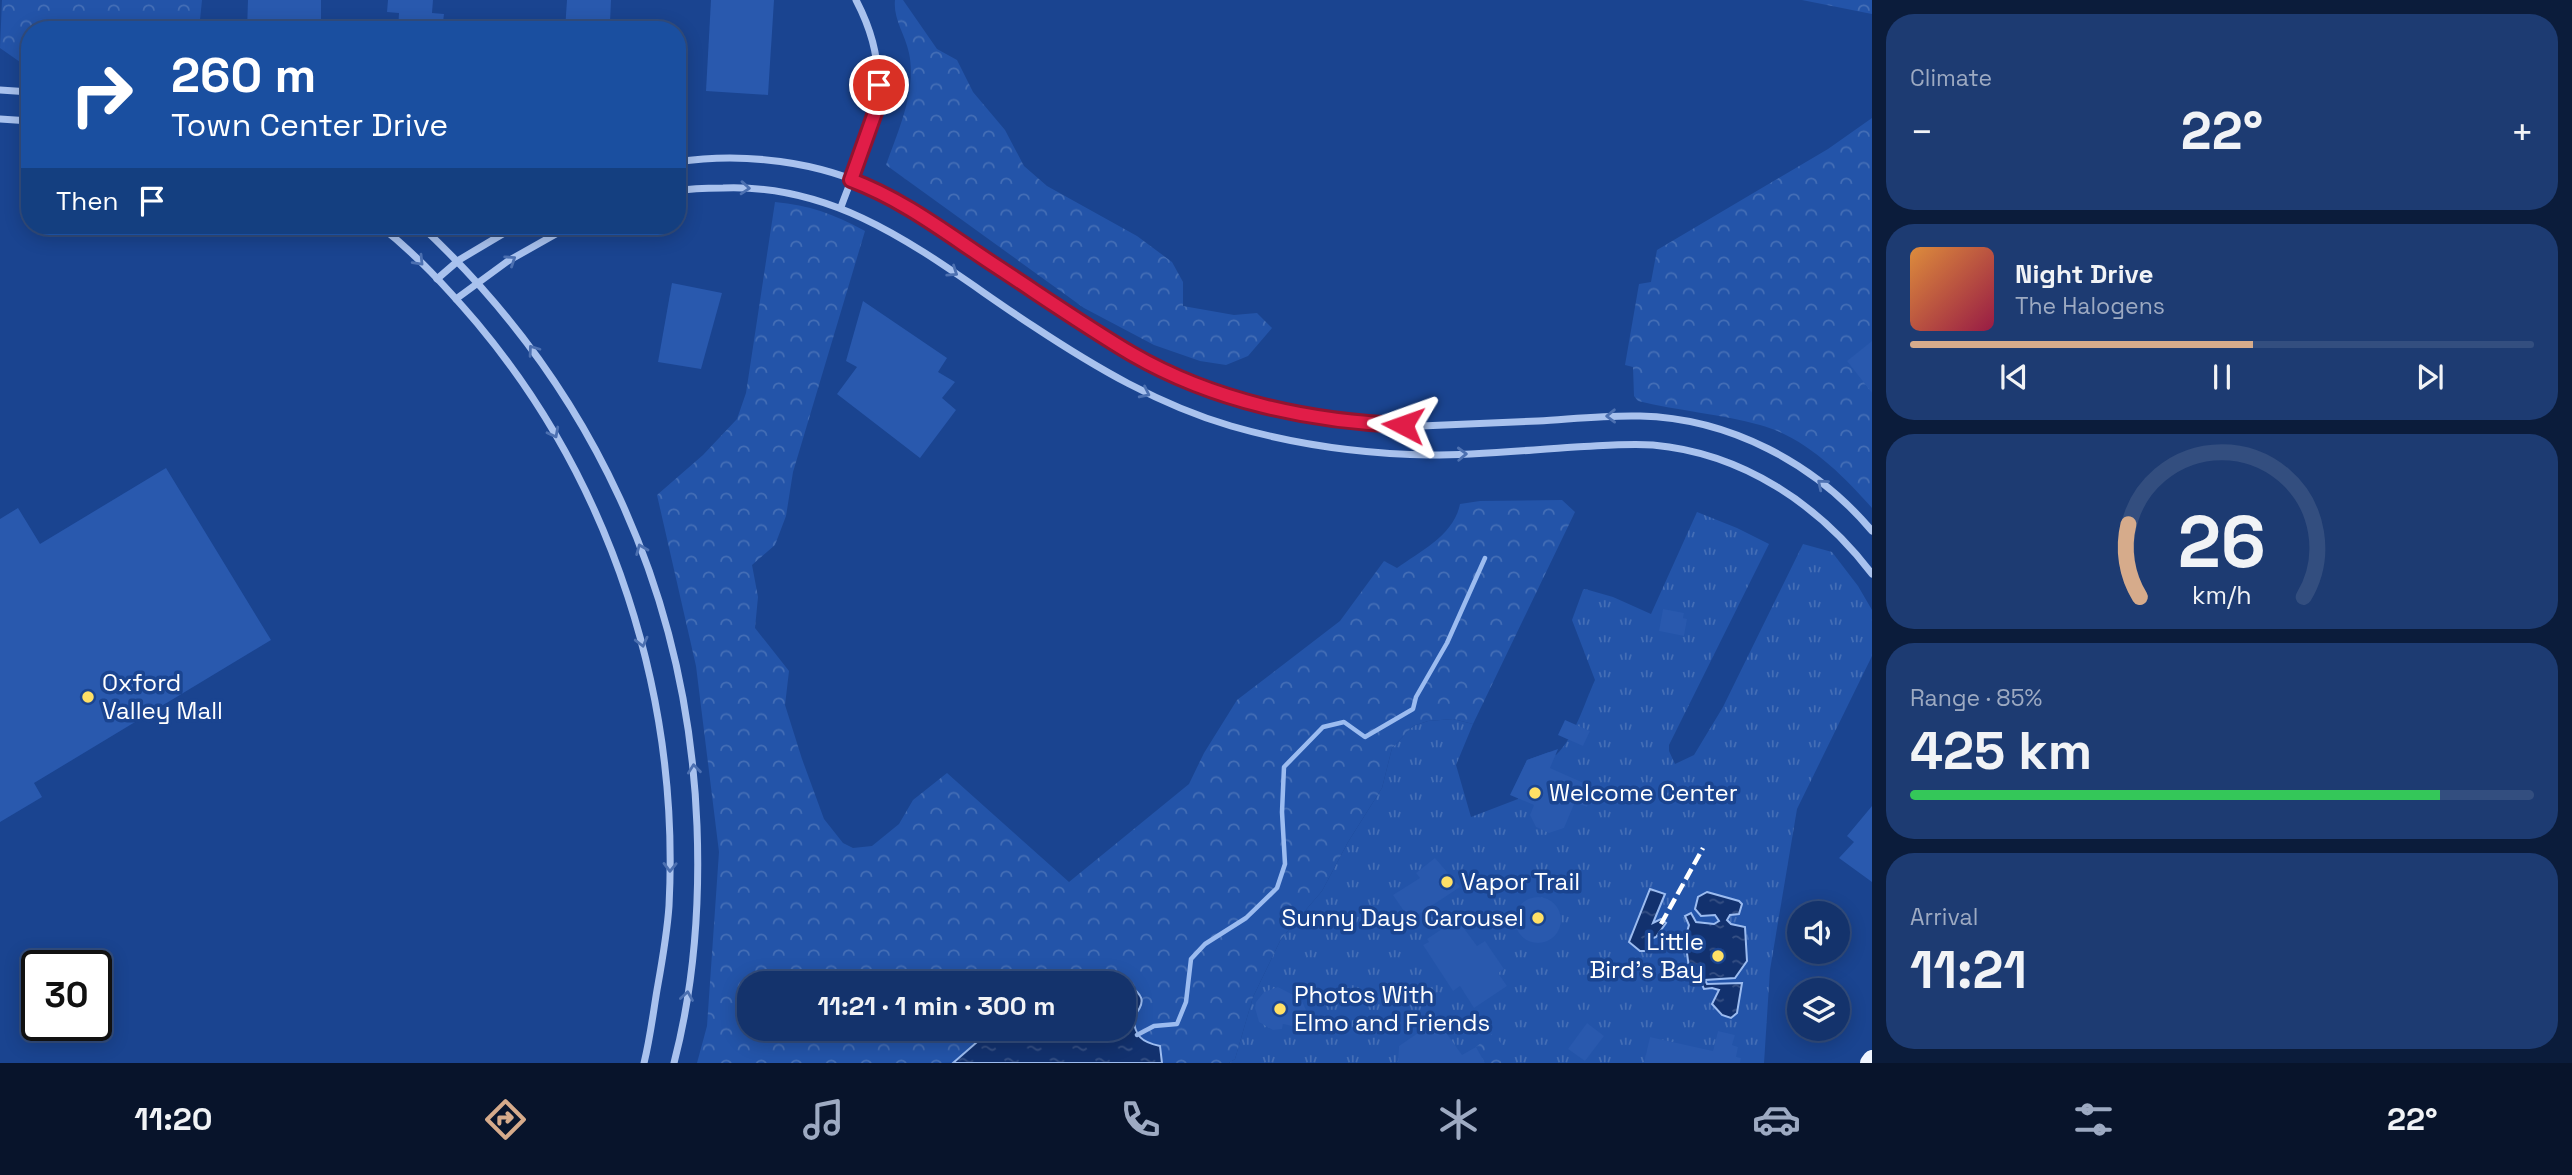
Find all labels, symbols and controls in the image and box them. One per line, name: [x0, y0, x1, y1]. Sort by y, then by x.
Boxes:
text: 260 m: [171, 44, 316, 106]
icon: right: [56, 49, 147, 140]
pin: [849, 55, 909, 115]
text: Climate: [1910, 63, 1992, 93]
icon: arrive: [860, 66, 898, 104]
text: 22°: [2181, 98, 2263, 164]
text: Town Center Drive: [171, 105, 448, 145]
text: −: [1910, 108, 1934, 156]
text: +: [2510, 108, 2534, 156]
one-way arrow: [740, 181, 751, 196]
icon: arrive: [133, 182, 171, 220]
text: Then: [56, 184, 119, 218]
one-way arrow: [411, 253, 424, 266]
one-way arrow: [503, 256, 516, 268]
text: Night Drive: [2015, 257, 2153, 291]
one-way arrow: [945, 264, 958, 276]
text: The Halogens: [2015, 291, 2165, 321]
one-way arrow: [528, 345, 541, 358]
icon: previous: [1995, 358, 2033, 396]
icon: pause: [2203, 358, 2241, 396]
icon: next: [2411, 358, 2449, 396]
one-way arrow: [1138, 384, 1150, 398]
position arrow: [1366, 388, 1440, 462]
one-way arrow: [1605, 408, 1616, 424]
one-way arrow: [546, 425, 559, 438]
one-way arrow: [1456, 446, 1467, 461]
one-way arrow: [1818, 480, 1831, 492]
text: 26: [2178, 496, 2266, 589]
one-way arrow: [635, 544, 649, 556]
text: km/h: [2192, 579, 2252, 611]
one-way arrow: [634, 636, 648, 648]
place label: Oxford Valley Mall: [102, 667, 223, 726]
text: Range · 85%: [1910, 683, 2042, 713]
marker: Oxford Valley Mall: [80, 689, 96, 705]
text: 425 km: [1910, 718, 2092, 784]
one-way arrow: [686, 764, 701, 775]
place label: Welcome Center: [1549, 777, 1738, 808]
marker: Welcome Center: [1527, 785, 1543, 801]
one-way arrow: [662, 862, 677, 873]
place label: Vapor Trail: [1461, 866, 1580, 897]
marker: Vapor Trail: [1439, 874, 1455, 890]
map controls: [1787, 901, 1850, 1041]
button: sound: [1787, 901, 1850, 964]
place label: Sunny Days Carousel: [1282, 902, 1524, 933]
text: Arrival: [1910, 902, 1978, 932]
marker: Sunny Days Carousel: [1530, 910, 1546, 926]
place label: Little Bird's Bay: [1589, 926, 1704, 985]
text: 11:21: [1910, 937, 2027, 1003]
marker: Little Bird's Bay: [1710, 948, 1726, 964]
speed limit sign: 30: [21, 950, 112, 1041]
button: layers: [1787, 978, 1850, 1041]
place label: Photos With Elmo and Friends: [1294, 979, 1490, 1038]
text: 11:21 · 1 min · 300 m: [817, 989, 1056, 1023]
one-way arrow: [679, 990, 694, 1002]
marker: Photos With Elmo and Friends: [1272, 1001, 1288, 1017]
icon: directions: [481, 1095, 530, 1144]
icon: music: [799, 1095, 848, 1144]
icon: phone: [1116, 1095, 1165, 1144]
icon: climate: [1434, 1095, 1483, 1144]
icon: car: [1752, 1095, 1801, 1144]
icon: filters: [2069, 1095, 2118, 1144]
text: 11:20: [134, 1099, 213, 1139]
text: 22°: [2387, 1099, 2438, 1139]

